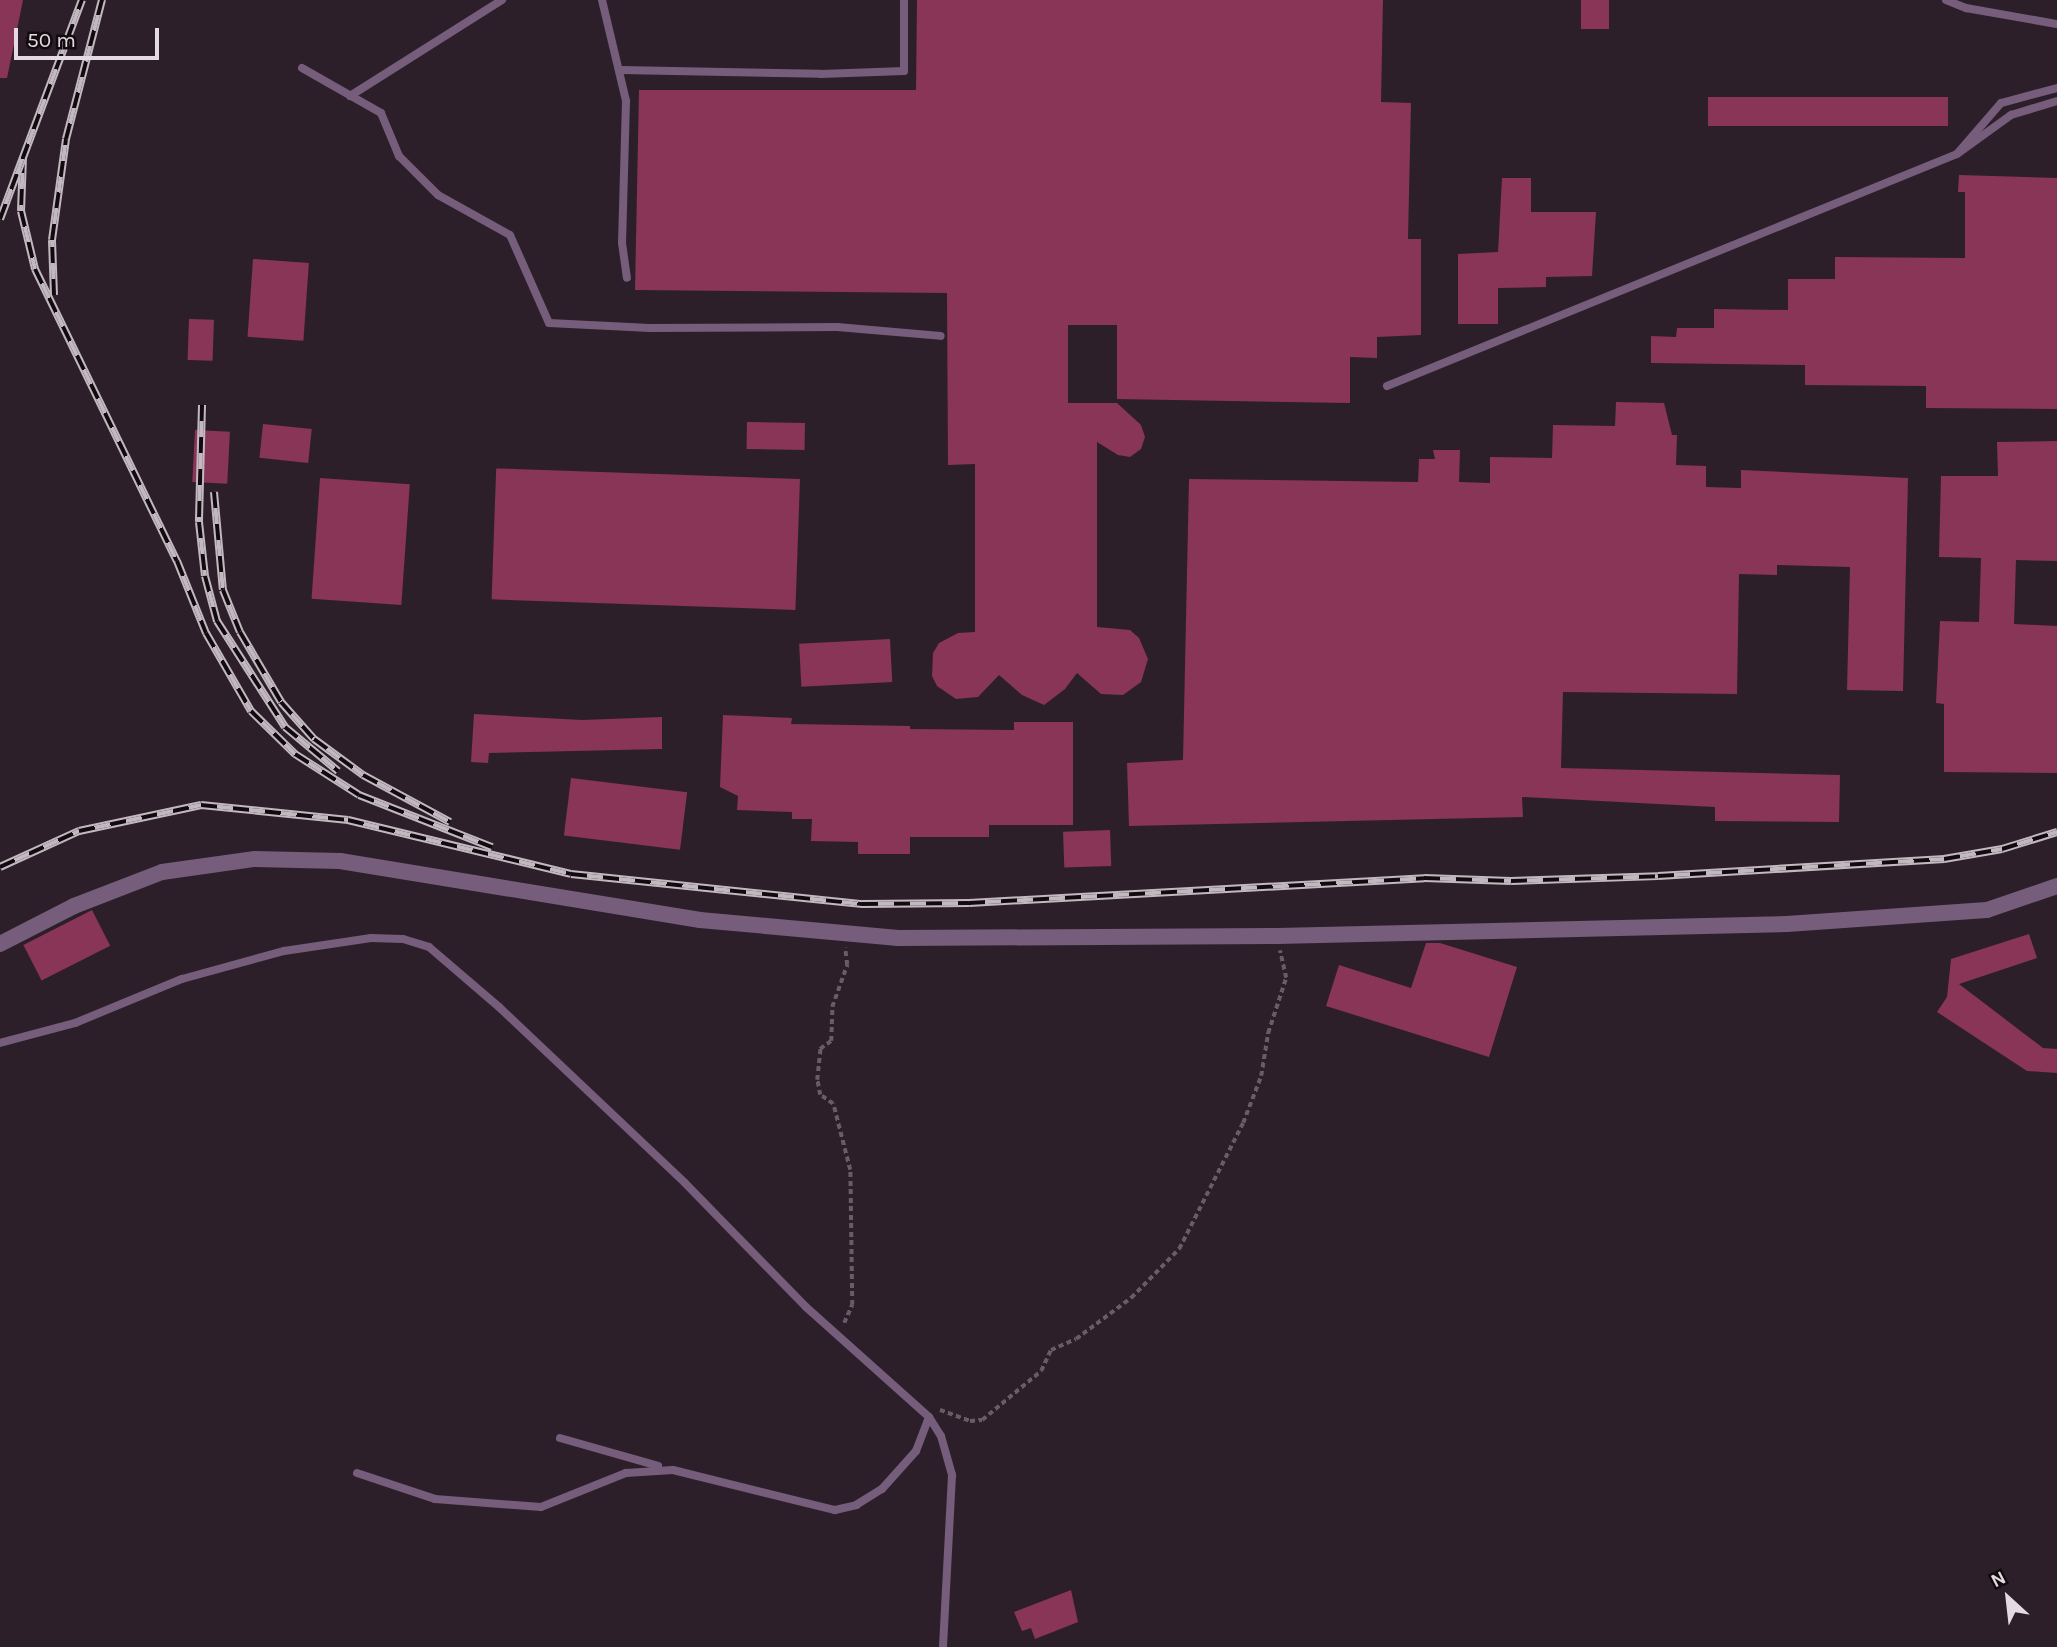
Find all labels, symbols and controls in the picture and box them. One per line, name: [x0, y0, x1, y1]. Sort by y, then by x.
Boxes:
scale bar: [18, 14, 163, 58]
text: 50 m: [27, 28, 76, 52]
north arrow: [1973, 1563, 2043, 1633]
text: N: [1987, 1566, 2010, 1592]

